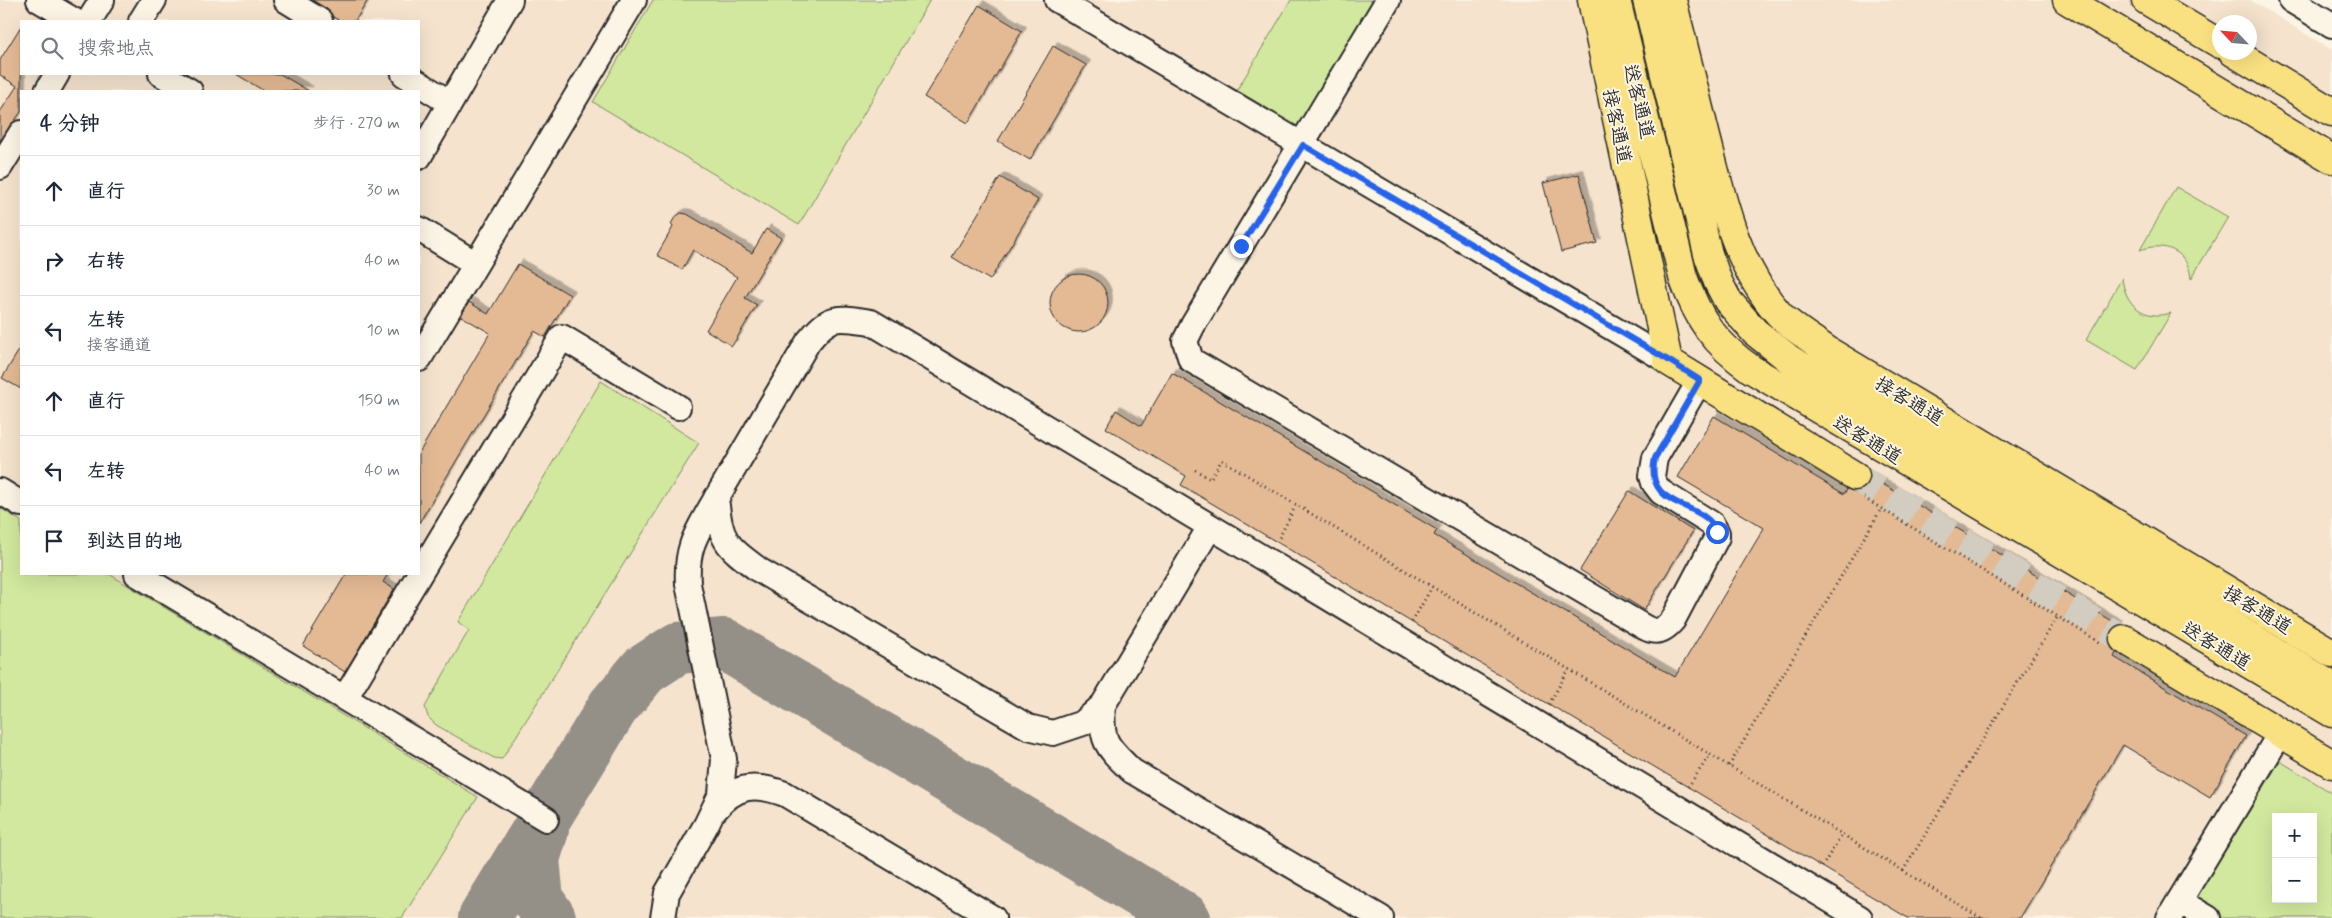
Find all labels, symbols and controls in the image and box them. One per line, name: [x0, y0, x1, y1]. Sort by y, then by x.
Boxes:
north arrow: [2212, 15, 2257, 60]
search box: [20, 20, 420, 75]
icon: search: [38, 34, 66, 62]
text: 搜索地点: [78, 36, 154, 61]
street label: 送客通道: [1617, 61, 1660, 141]
street label: 接客通道: [1596, 87, 1637, 166]
text: 4 分钟: [40, 110, 100, 138]
text: 步行 · 270 m: [313, 113, 400, 134]
icon: ahead: [40, 177, 68, 205]
text: 直行: [87, 179, 125, 204]
text: 30 m: [367, 180, 400, 201]
route end: [1230, 235, 1253, 258]
icon: right: [40, 247, 68, 275]
text: 右转: [87, 249, 125, 274]
text: 40 m: [364, 250, 400, 271]
text: 左转: [87, 308, 125, 333]
icon: left: [40, 317, 68, 345]
text: 10 m: [367, 320, 400, 341]
text: 接客通道: [87, 335, 151, 356]
street label: 接客通道: [1870, 371, 1948, 432]
icon: ahead: [40, 387, 68, 415]
text: 直行: [87, 389, 125, 414]
text: 150 m: [358, 390, 400, 411]
street label: 送客通道: [1828, 410, 1906, 471]
icon: left: [40, 457, 68, 485]
text: 左转: [87, 459, 125, 484]
text: 40 m: [364, 460, 400, 481]
route start: [1706, 521, 1729, 544]
icon: arrive: [40, 527, 68, 555]
text: 到达目的地: [87, 529, 182, 554]
street label: 接客通道: [2218, 580, 2296, 641]
street label: 送客通道: [2177, 616, 2255, 677]
map controls: [2272, 813, 2317, 903]
button: +: [2272, 813, 2317, 858]
button: −: [2272, 858, 2317, 903]

